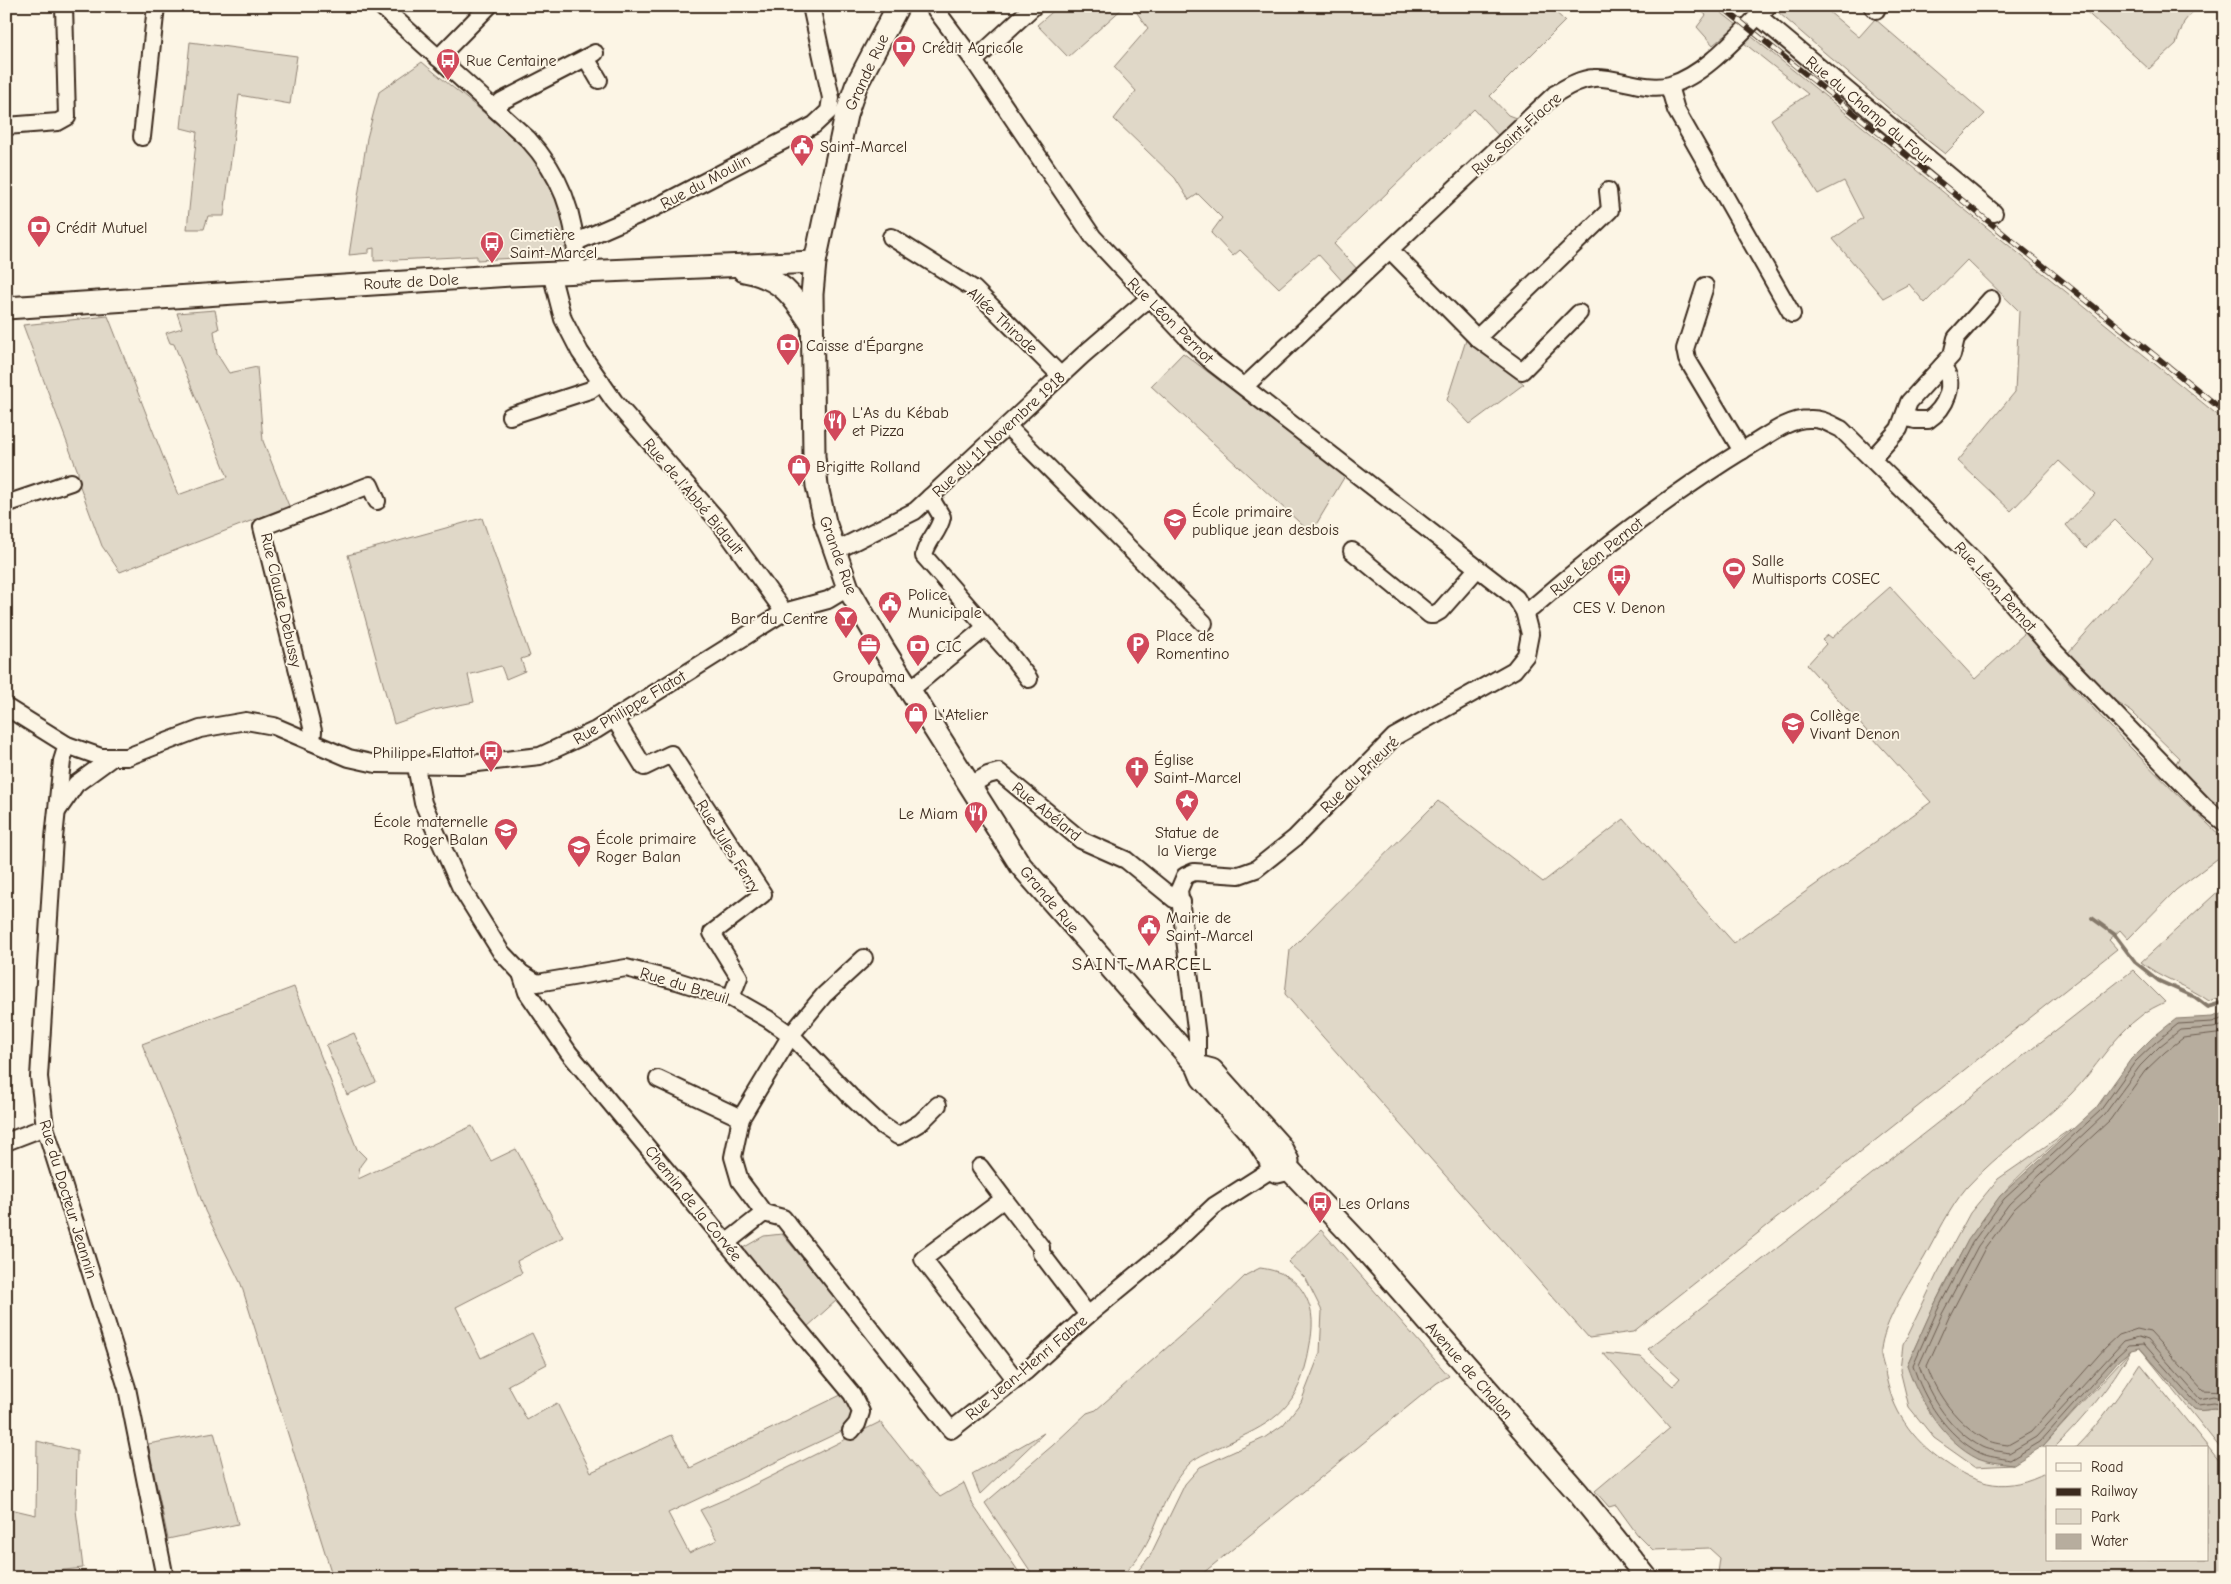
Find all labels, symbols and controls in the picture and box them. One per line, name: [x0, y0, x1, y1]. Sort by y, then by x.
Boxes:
street label: Grande Rue: [841, 31, 892, 113]
bank icon: Crédit Agricole: [891, 34, 917, 68]
place label: Crédit Agricole: [922, 39, 1023, 57]
bus stop icon: Rue Centaine: [435, 47, 461, 81]
place label: Rue Centaine: [466, 52, 557, 70]
street label: Rue du Champ du Four: [1802, 52, 1937, 170]
street label: Rue Saint-Fiacre: [1468, 89, 1565, 179]
public building icon: Saint-Marcel: [789, 133, 815, 167]
place label: Saint-Marcel: [820, 138, 907, 156]
street label: Rue du Moulin: [657, 151, 753, 213]
bank icon: Crédit Mutuel: [26, 214, 52, 248]
place label: Crédit Mutuel: [56, 219, 148, 237]
place label: Cimetière Saint-Marcel: [510, 226, 597, 262]
bus stop icon: Cimetière Saint-Marcel: [479, 230, 505, 264]
street label: Route de Dole: [363, 271, 459, 293]
street label: Rue Léon Pernot: [1124, 274, 1217, 368]
street label: Allée Thirode: [964, 284, 1041, 358]
bank icon: Caisse d'Épargne: [775, 332, 801, 366]
place label: Caisse d'Épargne: [806, 336, 924, 355]
street label: Rue du 11 Novembre 1918: [929, 369, 1069, 501]
place label: L'As du Kébab et Pizza: [852, 404, 949, 440]
restaurant icon: L'As du Kébab et Pizza: [822, 408, 848, 442]
street label: Rue de l'Abbé Bidault: [639, 435, 747, 559]
shop icon: Brigitte Rolland: [786, 453, 812, 487]
place label: Brigitte Rolland: [816, 458, 920, 476]
place label: École primaire publique jean desbois: [1192, 502, 1339, 539]
school or university icon: École primaire publique jean desbois: [1162, 507, 1188, 541]
street label: Grande Rue: [816, 514, 861, 597]
street label: Rue Léon Pernot: [1547, 514, 1647, 600]
street label: Rue Claude Debussy: [257, 531, 306, 670]
street label: Rue Léon Pernot: [1950, 538, 2040, 635]
place label: Salle Multisports COSEC: [1752, 552, 1880, 588]
sports icon: Salle Multisports COSEC: [1721, 556, 1747, 590]
bus stop icon: CES V. Denon: [1606, 563, 1632, 597]
place label: Police Municipale: [908, 586, 982, 622]
public building icon: Police Municipale: [877, 590, 903, 624]
place label: CES V. Denon: [1573, 599, 1665, 617]
bar icon: Bar du Centre: [833, 605, 859, 639]
place label: Bar du Centre: [731, 610, 828, 628]
place label: Place de Romentino: [1156, 627, 1229, 663]
parking icon: Place de Romentino: [1125, 631, 1151, 665]
office icon: Groupama: [856, 632, 882, 666]
bank icon: CIC: [905, 633, 931, 667]
place label: CIC: [936, 638, 962, 656]
street label: Rue Philippe Flatot: [570, 667, 689, 748]
place label: Groupama: [833, 668, 905, 686]
shop icon: L'Atelier: [903, 701, 929, 735]
place label: L'Atelier: [934, 706, 989, 724]
place label: Collège Vivant Denon: [1810, 707, 1900, 743]
school or university icon: Collège Vivant Denon: [1780, 711, 1806, 745]
street label: Rue du Prieuré: [1317, 733, 1403, 817]
bus stop icon: Philippe Flattot: [478, 739, 504, 773]
place label: Philippe Flattot: [373, 744, 474, 762]
place label: Église Saint-Marcel: [1154, 750, 1241, 787]
church icon: Église Saint-Marcel: [1124, 755, 1150, 789]
street label: Rue Abélard: [1008, 779, 1084, 845]
place icon: Statue de la Vierge: [1174, 788, 1200, 822]
street label: Rue Jules Ferry: [692, 797, 764, 897]
restaurant icon: Le Miam: [963, 800, 989, 834]
place label: Le Miam: [898, 805, 958, 823]
place label: École maternelle Roger Balan: [373, 812, 488, 849]
school or university icon: École maternelle Roger Balan: [493, 817, 519, 851]
place label: Statue de la Vierge: [1155, 824, 1219, 860]
place label: École primaire Roger Balan: [596, 829, 696, 866]
school or university icon: École primaire Roger Balan: [566, 834, 592, 868]
street label: Grande Rue: [1016, 862, 1083, 937]
place label: Mairie de Saint-Marcel: [1166, 909, 1253, 945]
public building icon: Mairie de Saint-Marcel: [1136, 913, 1162, 947]
district label: SAINT-MARCEL: [1072, 953, 1212, 975]
street label: Rue du Breuil: [638, 964, 732, 1008]
street label: Rue du Docteur Jeannin: [35, 1118, 101, 1281]
street label: Chemin de la Corvée: [641, 1142, 745, 1265]
bus stop icon: Les Orlans: [1307, 1190, 1333, 1224]
place label: Les Orlans: [1338, 1195, 1410, 1213]
street label: Rue Jean-Henri Fabre: [962, 1312, 1091, 1424]
street label: Avenue de Chalon: [1422, 1318, 1517, 1423]
legend: [2046, 1446, 2208, 1562]
text: Road: [2091, 1458, 2123, 1476]
text: Railway: [2091, 1482, 2138, 1500]
text: Park: [2091, 1508, 2120, 1526]
text: Water: [2091, 1532, 2128, 1550]

